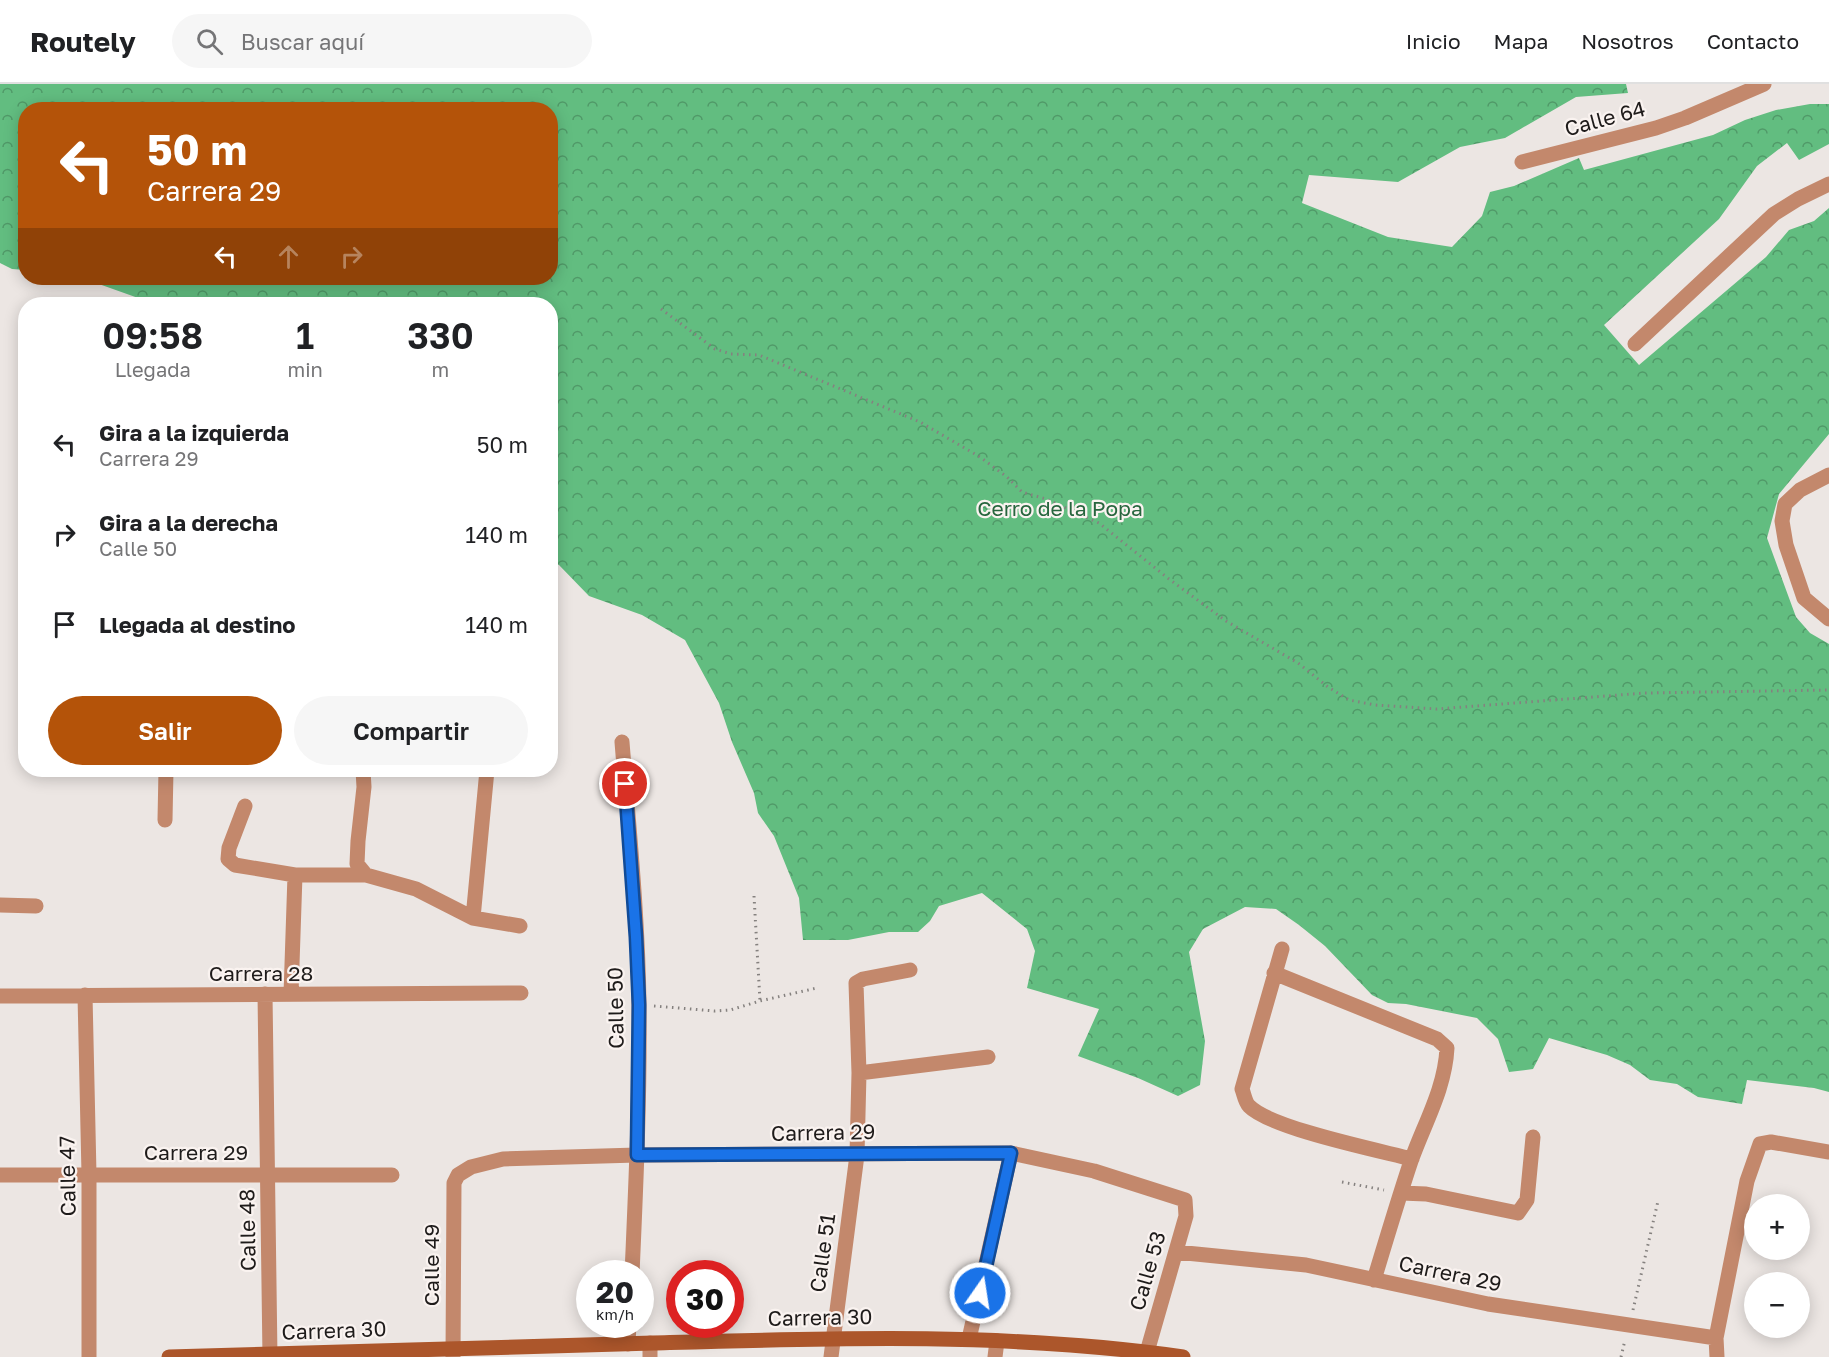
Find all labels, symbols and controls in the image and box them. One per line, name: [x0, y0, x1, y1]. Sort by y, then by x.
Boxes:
search box: [172, 14, 592, 68]
text: Routely: [30, 25, 136, 58]
icon: search: [193, 25, 226, 58]
text: Buscar aquí: [241, 28, 364, 55]
text: Inicio: [1406, 28, 1461, 54]
text: Mapa: [1494, 28, 1548, 54]
text: Nosotros: [1581, 28, 1674, 54]
text: Contacto: [1707, 28, 1799, 54]
street label: Calle 64: [1562, 95, 1648, 141]
text: 50 m: [147, 124, 247, 174]
icon: left: [48, 126, 126, 204]
text: Carrera 29: [147, 175, 281, 207]
icon: left: [209, 240, 242, 273]
icon: ahead: [272, 240, 305, 273]
icon: right: [335, 240, 368, 273]
text: 09:58: [102, 314, 203, 357]
text: 1: [296, 314, 314, 357]
text: 330: [407, 314, 474, 357]
text: Llegada: [115, 357, 191, 381]
text: min: [287, 357, 323, 381]
text: m: [432, 357, 449, 381]
text: Gira a la izquierda: [99, 419, 289, 446]
icon: left: [48, 428, 81, 461]
text: 50 m: [477, 431, 528, 458]
text: Carrera 29: [99, 446, 199, 470]
park label: Cerro de la Popa: [977, 495, 1143, 521]
text: Gira a la derecha: [99, 509, 278, 536]
icon: right: [48, 518, 81, 551]
text: 140 m: [465, 521, 528, 548]
text: Calle 50: [99, 536, 177, 560]
icon: arrive: [48, 608, 81, 641]
text: Llegada al destino: [99, 611, 296, 638]
text: 140 m: [465, 611, 528, 638]
button: Salir: [48, 696, 282, 765]
button: Compartir: [294, 696, 528, 765]
pin: [599, 758, 650, 809]
icon: arrive: [608, 767, 641, 800]
street label: Carrera 28: [209, 960, 313, 986]
street label: Calle 50: [601, 967, 629, 1049]
street label: Carrera 29: [771, 1118, 875, 1146]
street label: Calle 47: [53, 1135, 81, 1217]
street label: Carrera 29: [144, 1139, 248, 1165]
street label: Calle 48: [233, 1189, 261, 1271]
map controls: [1744, 1194, 1810, 1338]
button: +: [1744, 1194, 1810, 1260]
street label: Calle 51: [804, 1212, 840, 1294]
street label: Calle 49: [418, 1224, 444, 1306]
street label: Calle 53: [1123, 1228, 1171, 1313]
street label: Carrera 29: [1396, 1249, 1504, 1297]
speed limit sign: 30: [666, 1260, 744, 1338]
position arrow: [948, 1261, 1012, 1325]
button: −: [1744, 1272, 1810, 1338]
text: 20: [596, 1274, 634, 1310]
street label: Carrera 30: [767, 1303, 873, 1331]
text: km/h: [596, 1305, 634, 1323]
street label: Carrera 30: [281, 1315, 387, 1345]

